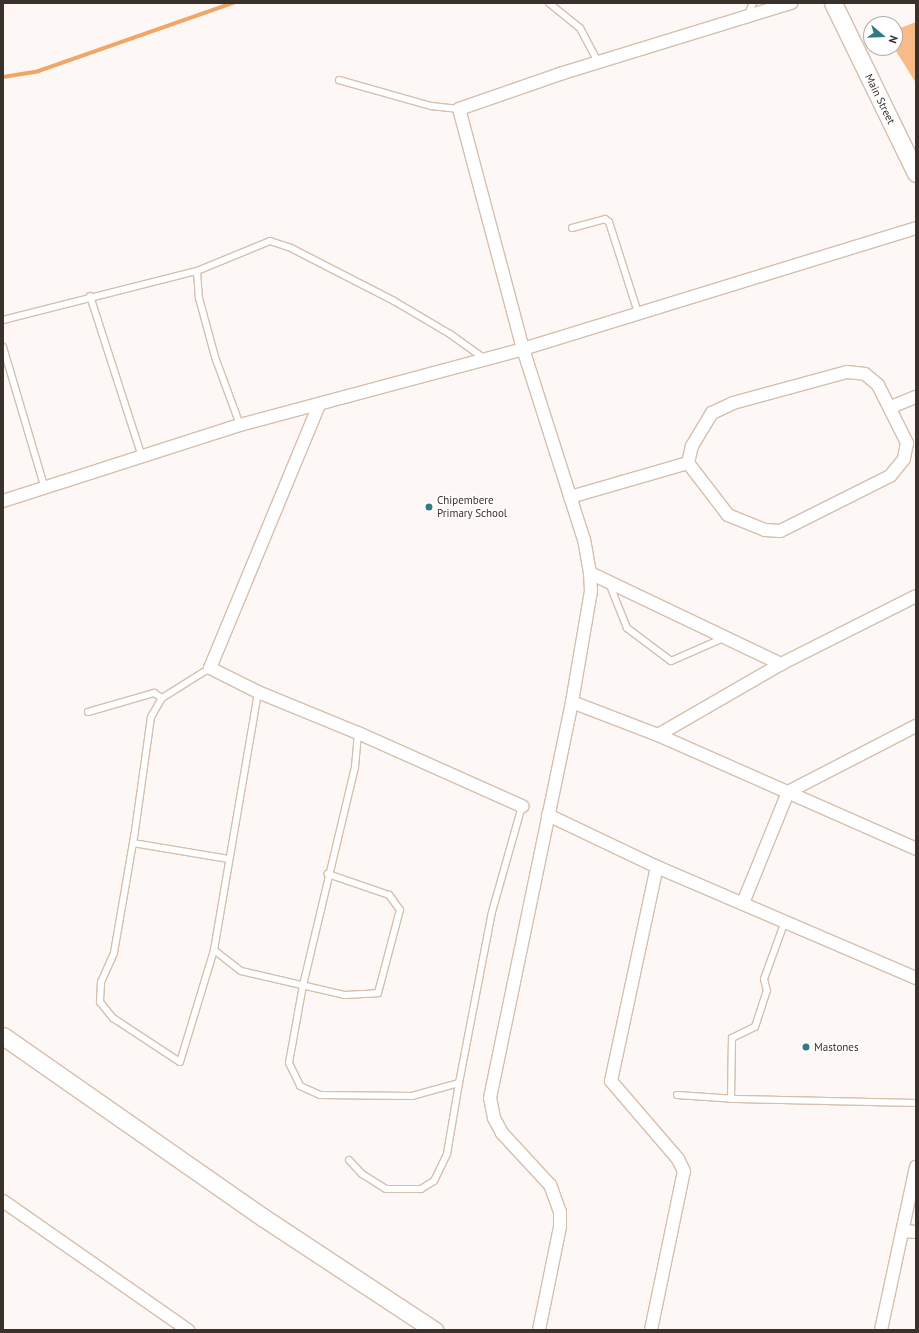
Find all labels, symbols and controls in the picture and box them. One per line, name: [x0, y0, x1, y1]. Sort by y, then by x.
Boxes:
north arrow: [863, 16, 903, 56]
text: N: [886, 34, 901, 45]
street label: Main Street: [862, 72, 898, 126]
place label: Chipembere Primary School: [437, 494, 507, 520]
marker: Chipembere Primary School: [424, 502, 434, 512]
place label: Mastones: [814, 1040, 859, 1054]
marker: Mastones: [801, 1042, 811, 1052]

